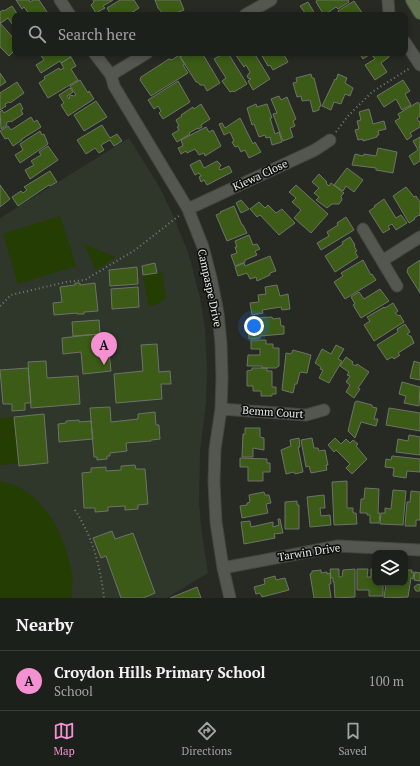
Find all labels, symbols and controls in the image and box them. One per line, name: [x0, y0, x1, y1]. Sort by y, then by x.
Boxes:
search box: [12, 12, 408, 56]
icon: search: [26, 23, 48, 45]
text: Search here: [58, 24, 136, 44]
street label: Kiewa Close: [230, 156, 290, 194]
street label: Campaspe Drive: [195, 248, 225, 329]
your location: [244, 316, 264, 336]
pin: A: [91, 332, 117, 365]
street label: Bemm Court: [242, 403, 304, 421]
street label: Tarwin Drive: [277, 540, 342, 564]
map controls: [372, 550, 408, 586]
button: layers: [372, 550, 408, 586]
text: Nearby: [16, 613, 74, 636]
text: Croydon Hills Primary School: [54, 662, 266, 682]
text: A: [24, 672, 34, 690]
text: 100 m: [369, 672, 404, 690]
text: School: [54, 682, 93, 700]
tab: Map: [53, 720, 75, 758]
tab: Directions: [181, 720, 232, 758]
tab: Saved: [338, 720, 367, 758]

